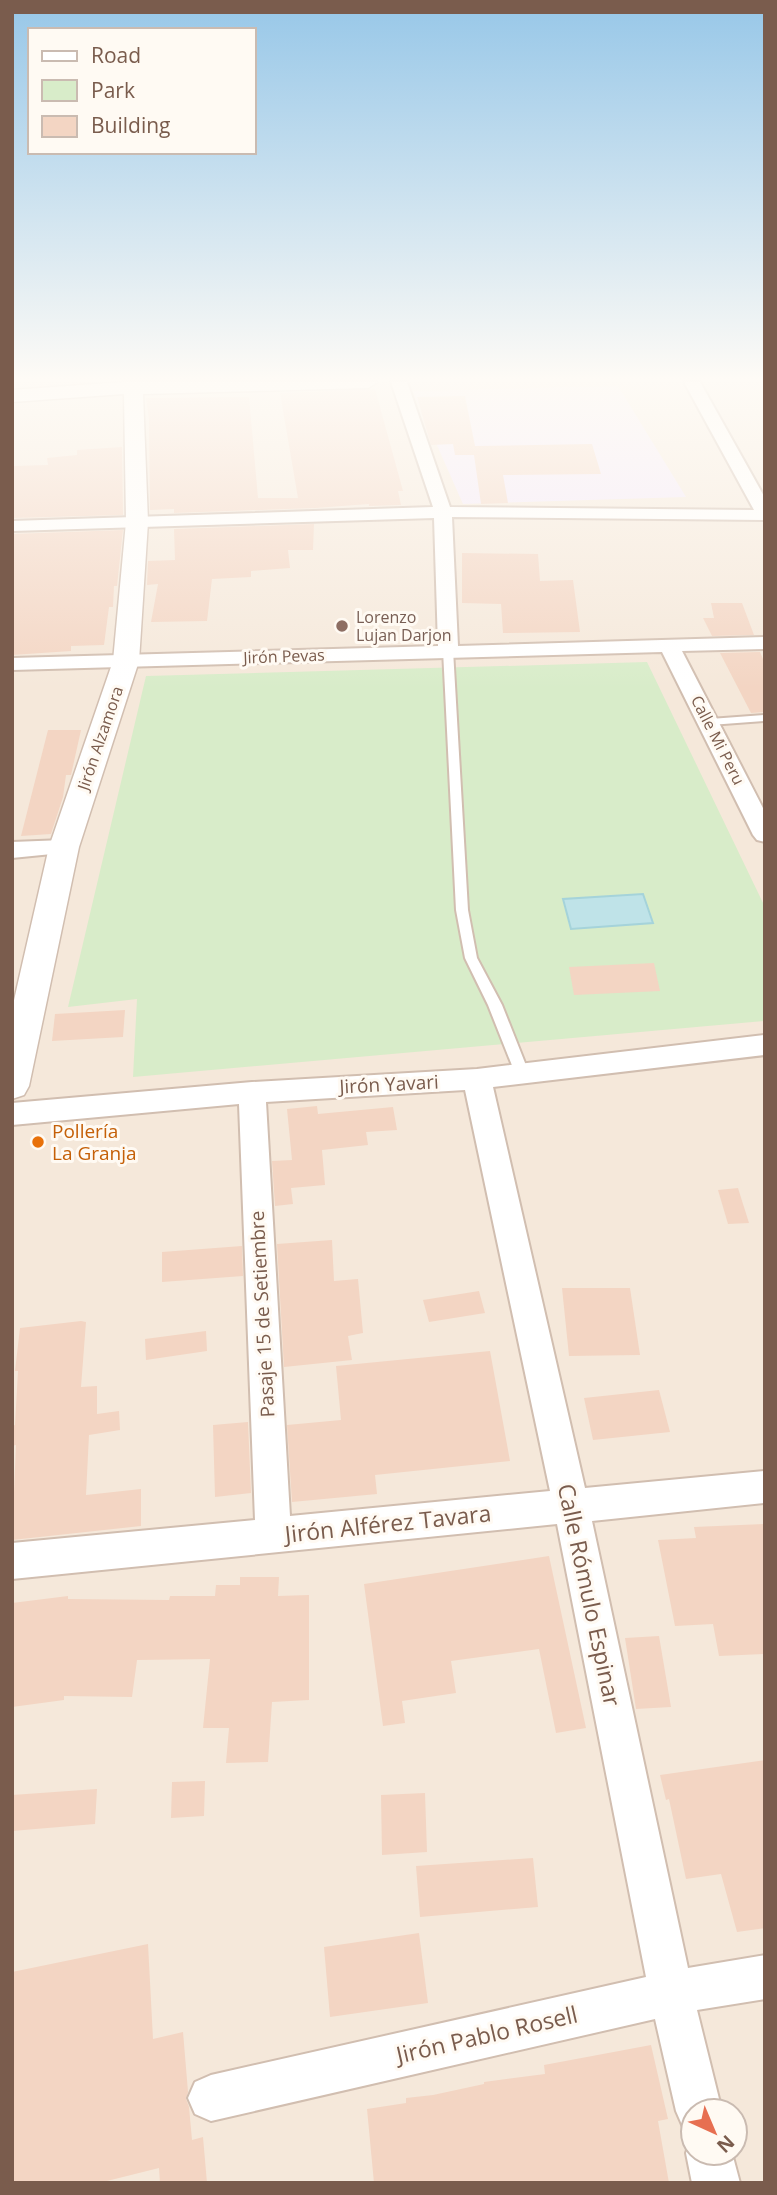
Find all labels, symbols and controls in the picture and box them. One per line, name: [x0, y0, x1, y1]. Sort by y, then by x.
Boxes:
legend: [28, 28, 256, 154]
text: Road: [91, 41, 141, 69]
text: Park: [91, 76, 135, 104]
text: Building: [91, 111, 170, 139]
place label: Lorenzo Lujan Darjon: [356, 606, 452, 646]
marker: Lorenzo Lujan Darjon: [334, 618, 350, 634]
street label: Jirón Pevas: [241, 644, 325, 668]
street label: Jirón Alzamora: [71, 683, 128, 795]
street label: Calle Mi Peru: [686, 691, 750, 789]
street label: Jirón Yavari: [337, 1068, 439, 1100]
place label: Pollería La Granja: [52, 1118, 137, 1166]
marker: Pollería La Granja: [30, 1134, 46, 1150]
street label: Pasaje 15 de Setiembre: [244, 1210, 280, 1418]
street label: Calle Rómulo Espinar: [551, 1481, 629, 1710]
street label: Jirón Alférez Tavara: [281, 1496, 493, 1550]
street label: Jirón Pablo Rosell: [391, 1998, 581, 2071]
north arrow: [679, 2097, 749, 2167]
text: N: [711, 2130, 740, 2159]

